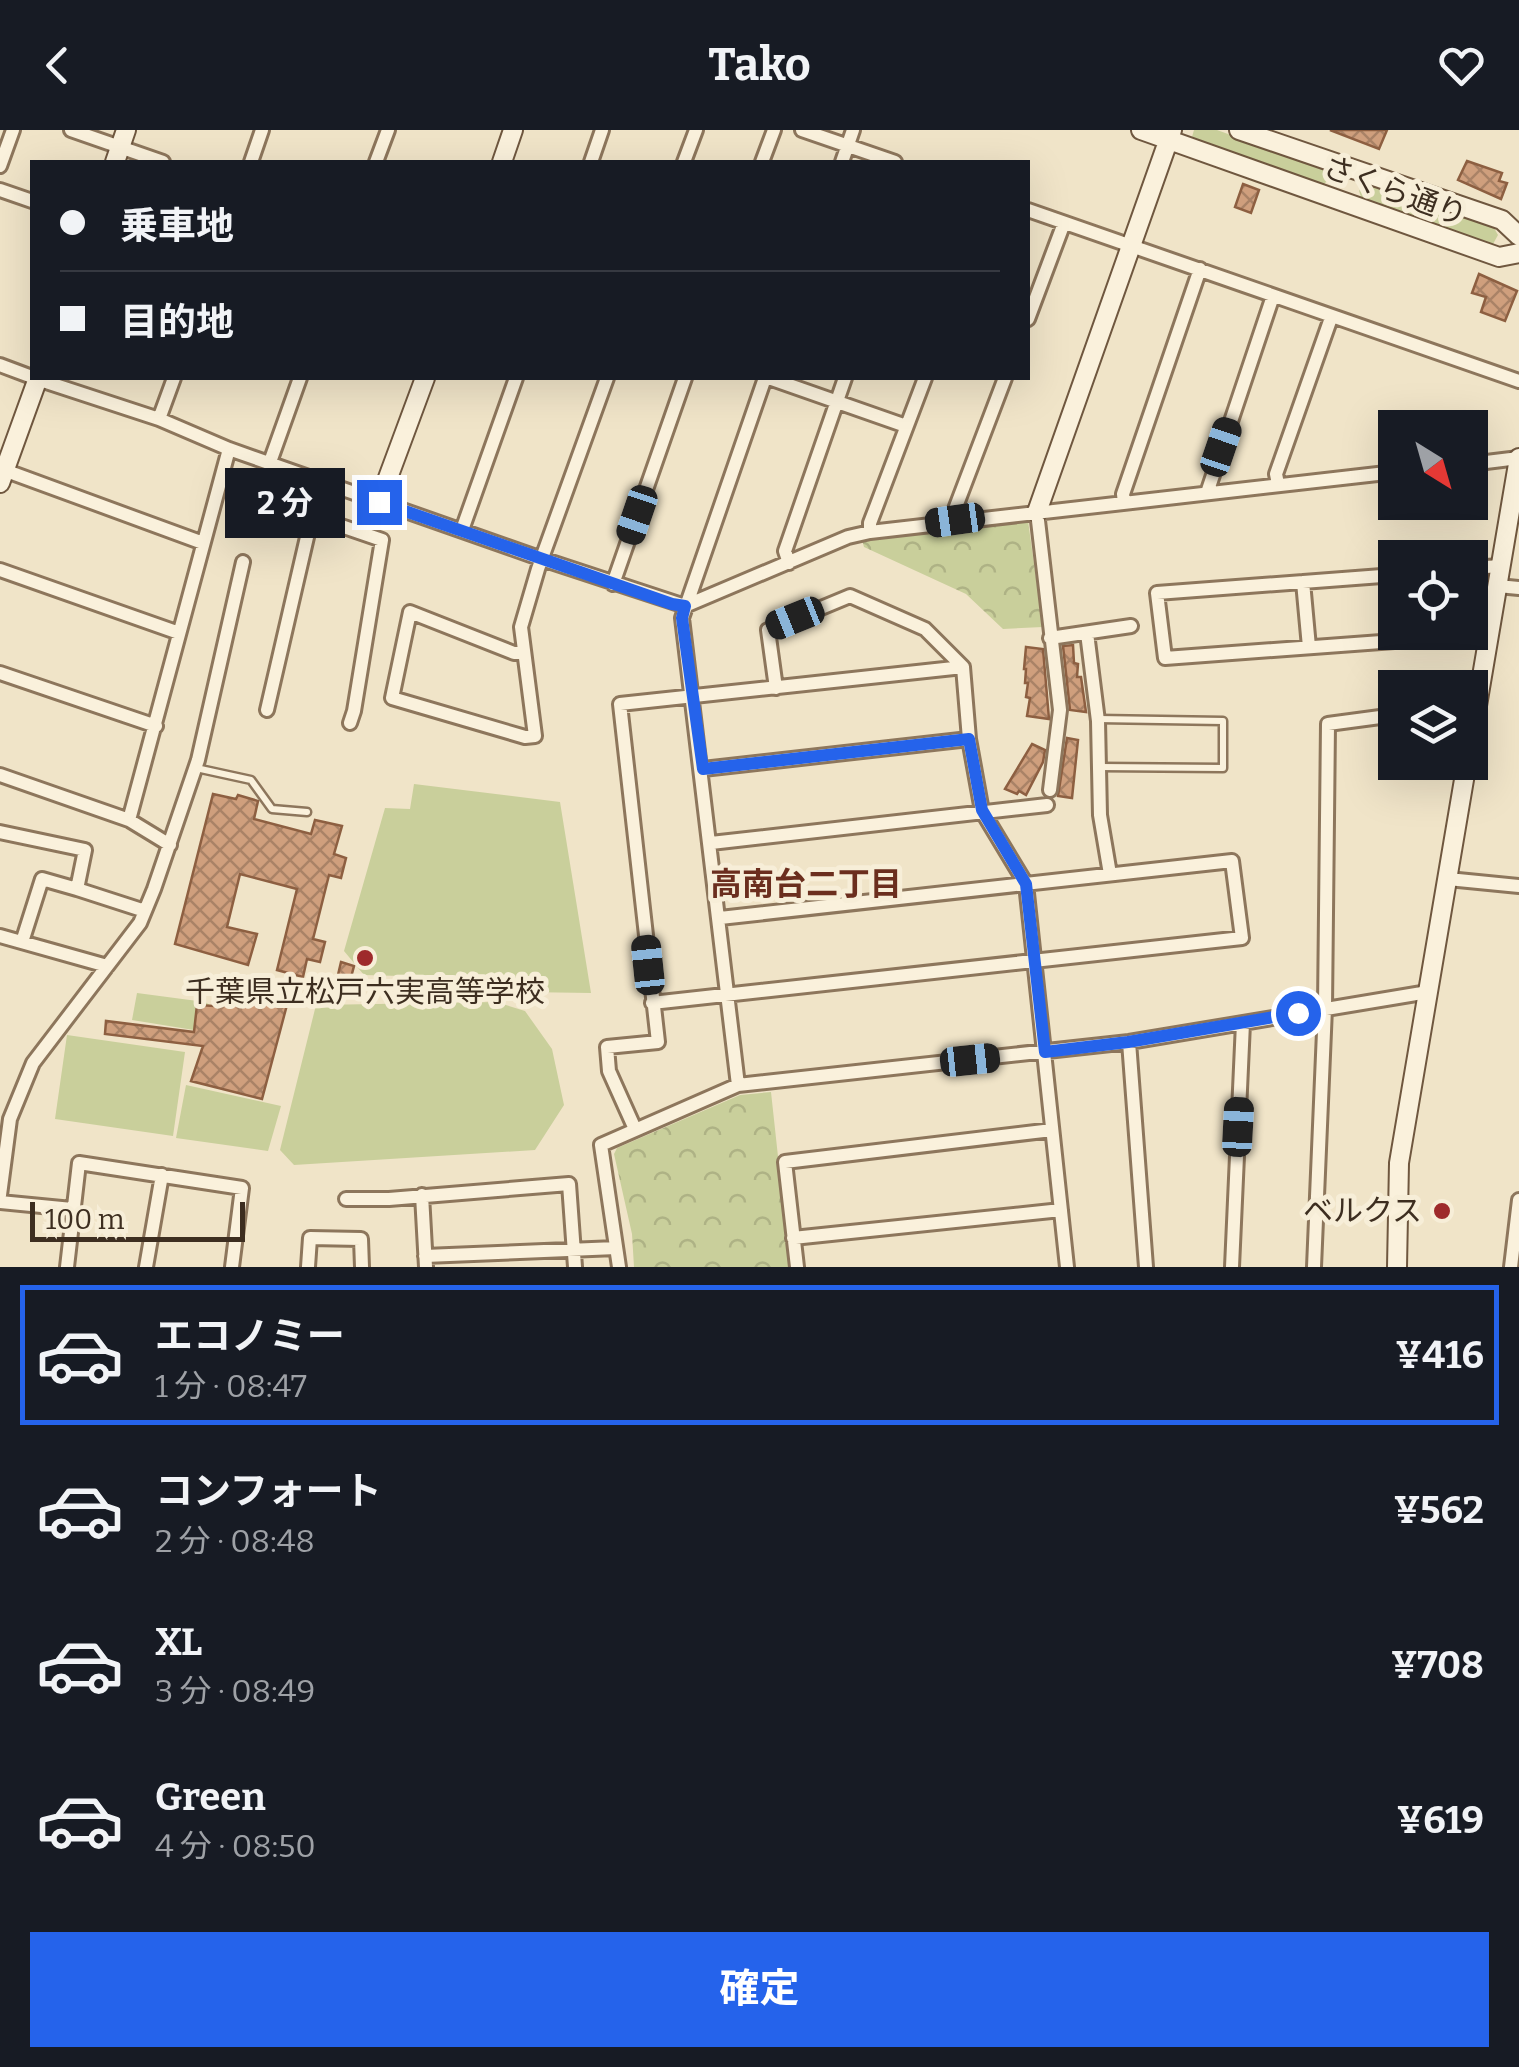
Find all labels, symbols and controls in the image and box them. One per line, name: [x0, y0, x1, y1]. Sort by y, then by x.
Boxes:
icon: back: [30, 38, 85, 93]
text: Tako: [708, 38, 811, 92]
icon: heart: [1434, 38, 1489, 93]
street label: さくら通り: [1318, 148, 1472, 234]
text: 乗車地: [120, 203, 234, 249]
text: 目的地: [120, 299, 234, 345]
north arrow: [1378, 410, 1488, 520]
map controls: [1378, 410, 1488, 780]
car: [1197, 414, 1245, 480]
callout: 2 分: [224, 467, 344, 537]
route end: [357, 480, 402, 525]
car: [613, 482, 661, 548]
text: 2 分: [257, 484, 313, 522]
car: [923, 501, 987, 539]
button: locate: [1378, 540, 1488, 650]
car: [762, 593, 828, 643]
button: layers: [1378, 670, 1488, 780]
district label: 高南台二丁目: [710, 865, 902, 903]
car: [630, 934, 666, 996]
marker: 千葉県立松戸六実高等学校: [354, 947, 376, 969]
place label: 千葉県立松戸六実高等学校: [185, 974, 545, 1010]
route start: [1276, 991, 1321, 1036]
car: [939, 1042, 1001, 1078]
car: [1221, 1096, 1255, 1158]
place label: ベルクス: [1303, 1193, 1422, 1229]
scale bar: [30, 1197, 245, 1242]
marker: ベルクス: [1431, 1200, 1453, 1222]
text: 100 m: [45, 1203, 125, 1236]
icon: car: [35, 1310, 125, 1400]
text: エコノミー: [155, 1313, 345, 1359]
text: ¥416: [1396, 1332, 1484, 1378]
text: 1 分 · 08:47: [155, 1367, 307, 1405]
icon: car: [35, 1465, 125, 1555]
text: コンフォート: [155, 1468, 382, 1514]
text: ¥562: [1394, 1487, 1484, 1533]
text: 2 分 · 08:48: [155, 1522, 315, 1560]
text: XL: [155, 1619, 202, 1665]
icon: car: [35, 1620, 125, 1710]
text: ¥708: [1391, 1642, 1484, 1688]
text: 3 分 · 08:49: [155, 1672, 315, 1710]
text: Green: [155, 1774, 266, 1820]
icon: car: [35, 1775, 125, 1865]
text: ¥619: [1397, 1797, 1484, 1843]
text: 4 分 · 08:50: [155, 1827, 316, 1865]
button: 確定: [30, 1932, 1489, 2047]

